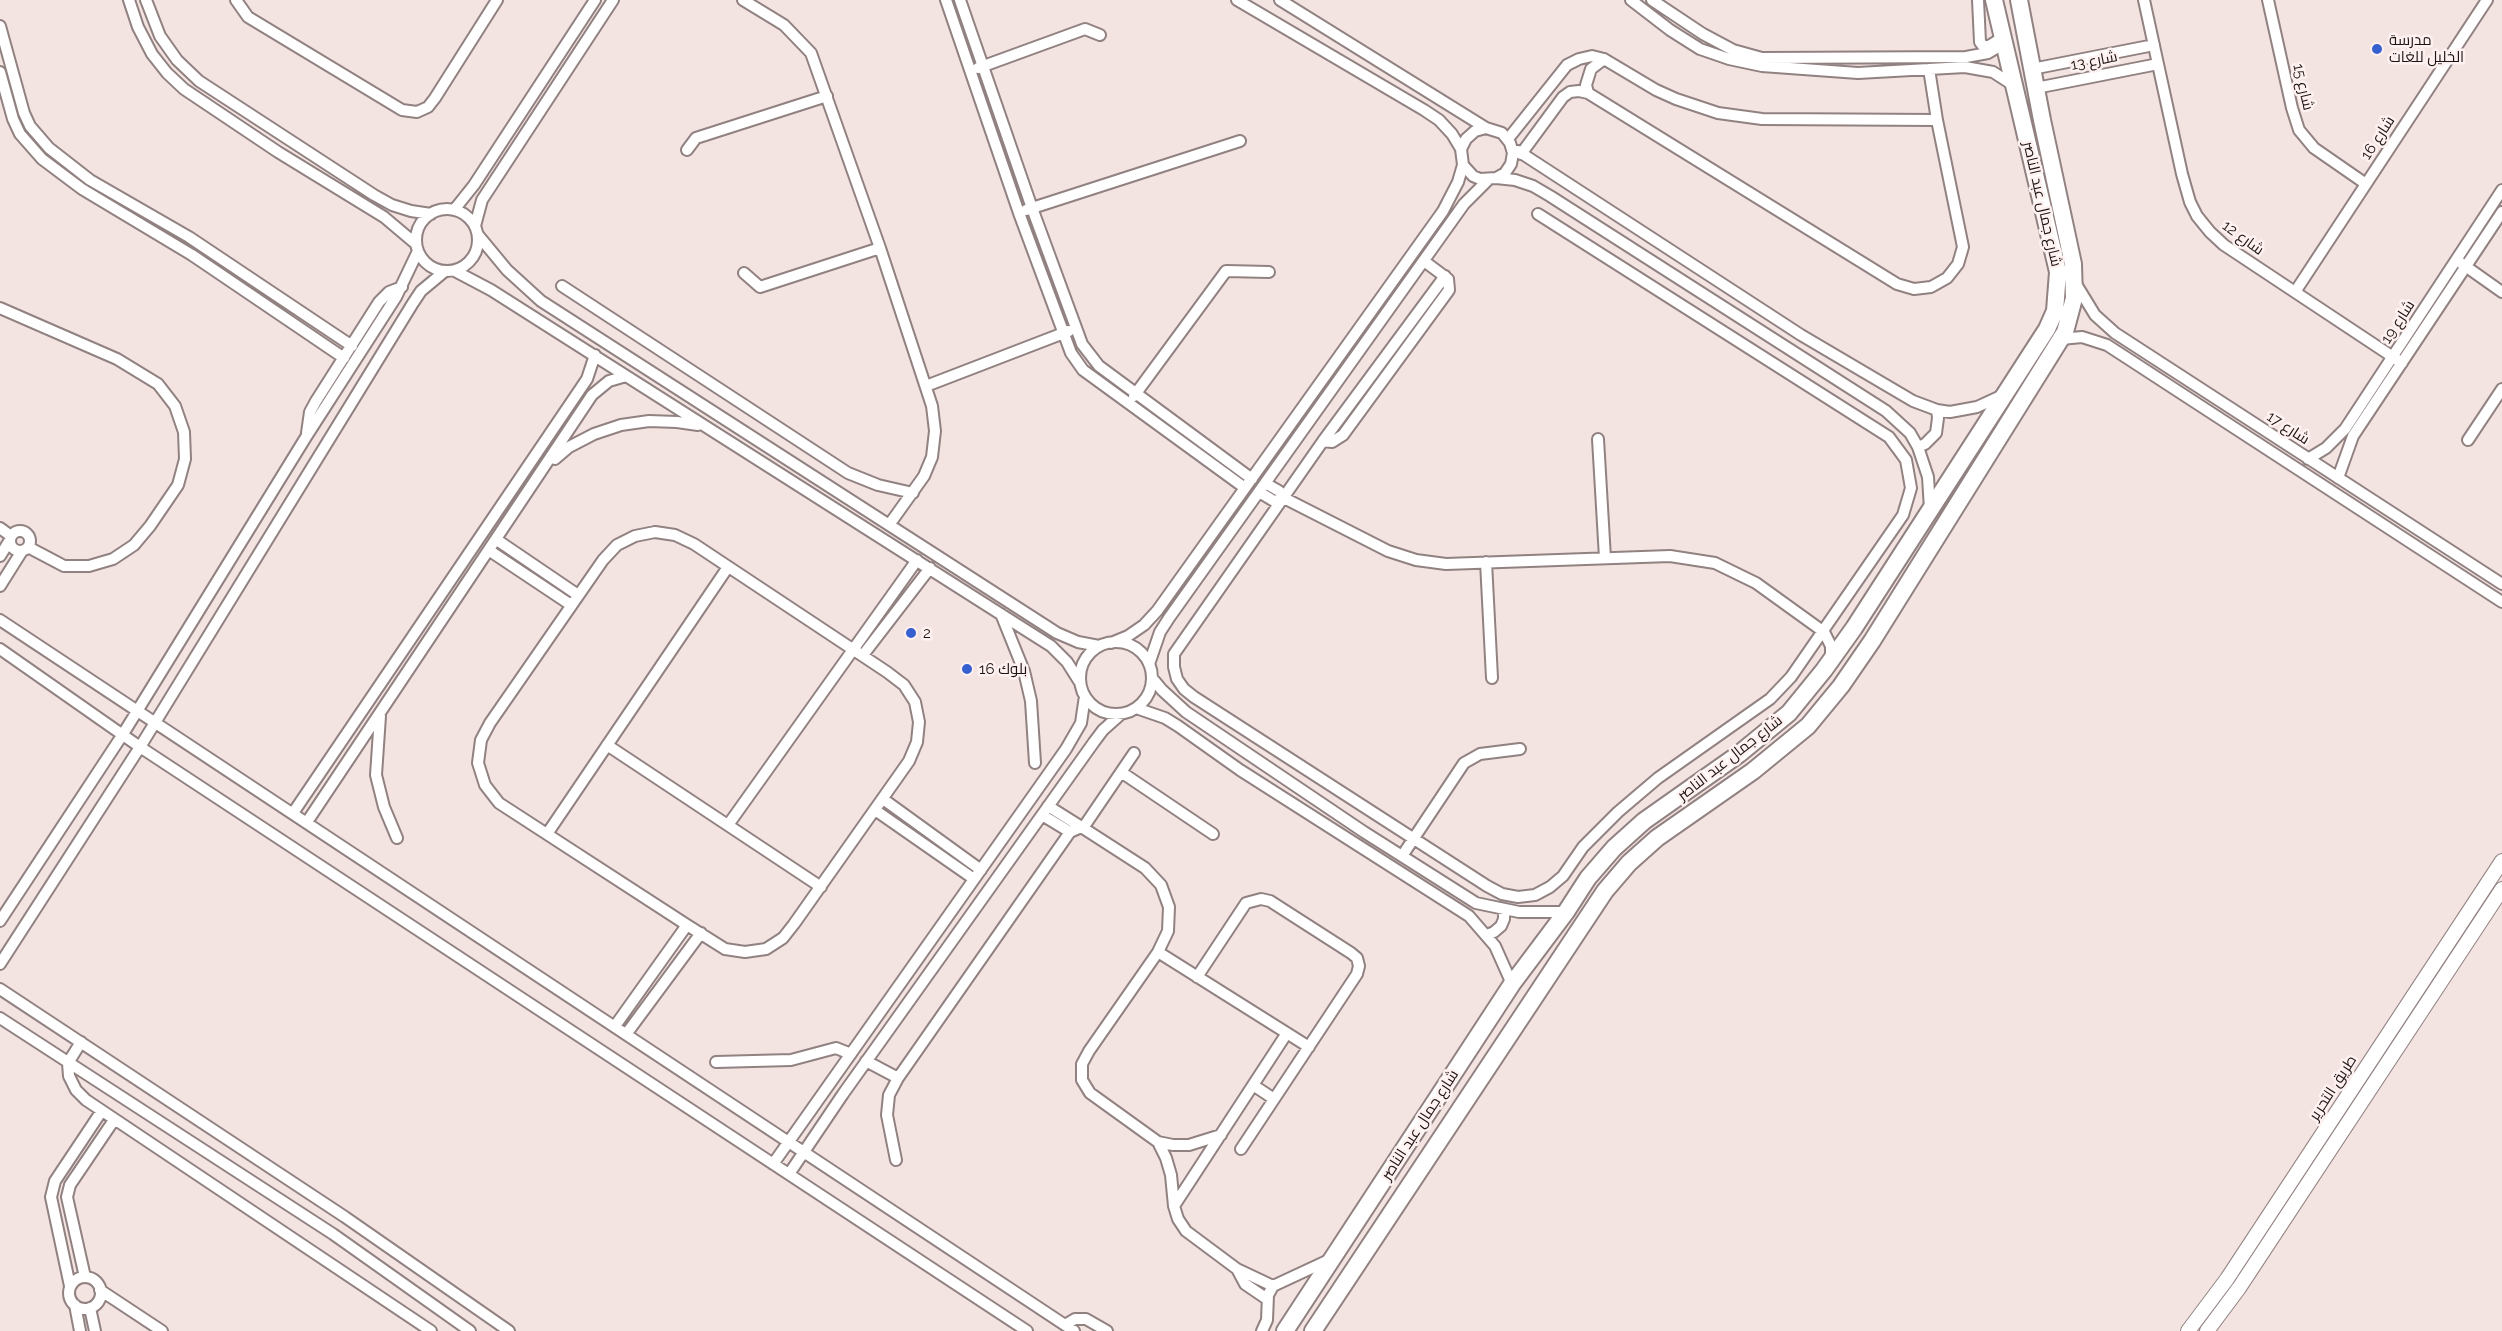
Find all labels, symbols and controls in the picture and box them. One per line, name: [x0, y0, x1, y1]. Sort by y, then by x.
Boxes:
place label: مدرسة الخليل للغات: [2389, 31, 2464, 66]
marker: مدرسة الخليل للغات: [2370, 42, 2384, 56]
street label: شارع 13: [2069, 48, 2119, 74]
street label: شارع 15: [2289, 62, 2317, 112]
street label: شارع 16: [2357, 113, 2399, 163]
street label: شارع جمال عبد الناصر: [2019, 140, 2065, 268]
street label: شارع 12: [2219, 217, 2267, 259]
street label: شارع 19: [2377, 297, 2419, 347]
street label: شارع 17: [2263, 408, 2313, 448]
place label: 2: [923, 624, 931, 642]
marker: 2: [904, 626, 918, 640]
place label: بلوك 16: [979, 660, 1027, 678]
marker: بلوك 16: [960, 662, 974, 676]
street label: شارع جمال عبد الناصر: [1674, 712, 1786, 804]
street label: طريق التحرير: [2305, 1052, 2361, 1124]
street label: شارع جمال عبد الناصر: [1378, 1066, 1462, 1184]

